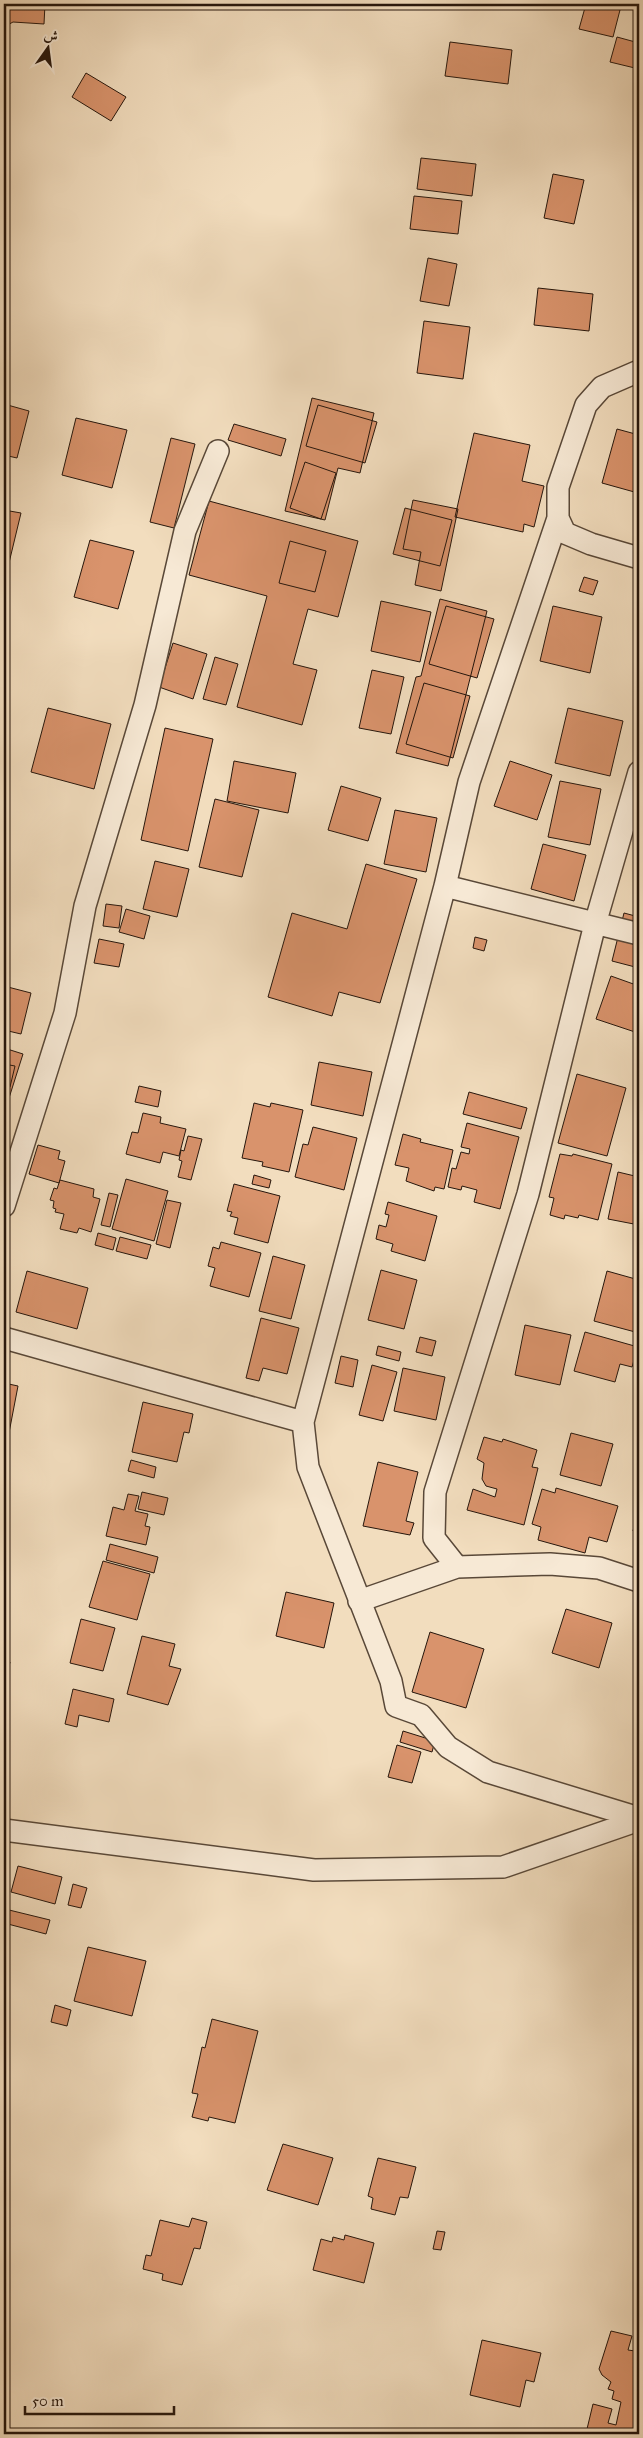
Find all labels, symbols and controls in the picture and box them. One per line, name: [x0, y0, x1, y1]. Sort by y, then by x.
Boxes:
north arrow: [22, 22, 72, 72]
text: ش: [42, 26, 60, 46]
scale bar: [25, 2383, 174, 2415]
text: 50 m: [32, 2392, 64, 2410]

